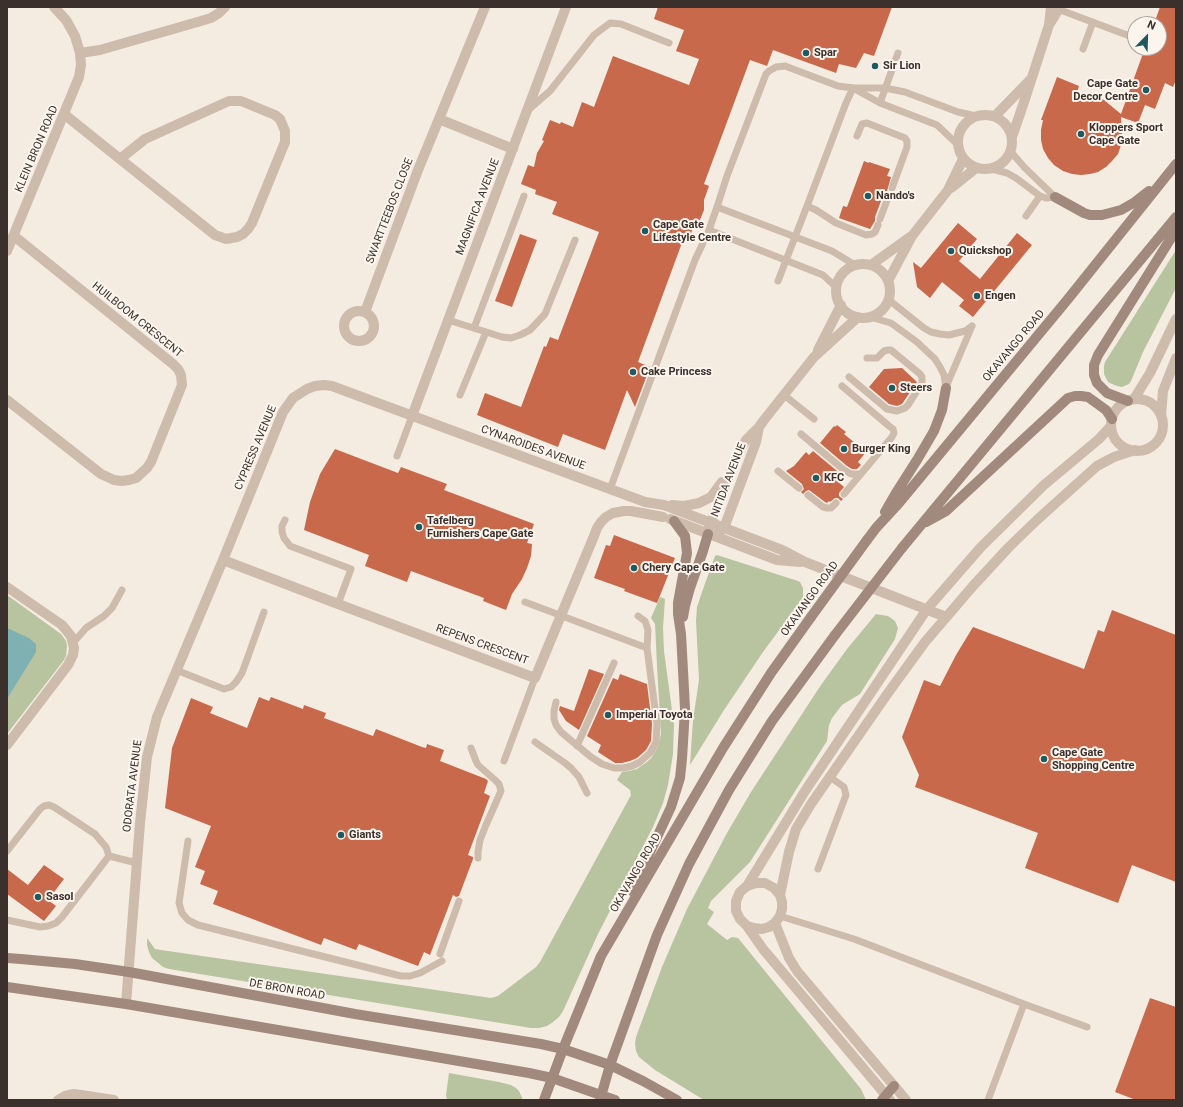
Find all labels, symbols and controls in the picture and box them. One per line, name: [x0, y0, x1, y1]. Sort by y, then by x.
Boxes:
north arrow: [1127, 16, 1167, 56]
text: N: [1145, 18, 1158, 33]
place label: Spar: [814, 46, 837, 60]
marker: Spar: [801, 48, 811, 58]
place label: Sir Lion: [883, 59, 921, 73]
marker: Sir Lion: [870, 61, 880, 71]
place label: Cape Gate Decor Centre: [1073, 77, 1138, 103]
marker: Cape Gate Decor Centre: [1141, 85, 1151, 95]
street label: KLEIN BRON ROAD: [13, 104, 61, 194]
place label: Kloppers Sport Cape Gate: [1089, 121, 1163, 147]
marker: Kloppers Sport Cape Gate: [1076, 129, 1086, 139]
street label: SWARTTEEBOS CLOSE: [364, 156, 416, 266]
street label: MAGNIFICA AVENUE: [453, 157, 503, 257]
place label: Nando's: [876, 189, 915, 203]
marker: Nando's: [863, 191, 873, 201]
place label: Cape Gate Lifestyle Centre: [653, 218, 731, 244]
marker: Cape Gate Lifestyle Centre: [640, 226, 650, 236]
place label: Quickshop: [959, 244, 1011, 258]
marker: Quickshop: [946, 246, 956, 256]
street label: HUILBOOM CRESCENT: [89, 279, 185, 361]
place label: Engen: [985, 289, 1016, 303]
marker: Engen: [972, 291, 982, 301]
street label: OKAVANGO ROAD: [980, 308, 1048, 384]
place label: Cake Princess: [641, 365, 712, 379]
marker: Cake Princess: [628, 367, 638, 377]
place label: Steers: [900, 381, 932, 395]
marker: Steers: [887, 383, 897, 393]
street label: CYPRESS AVENUE: [232, 404, 280, 492]
street label: CYNAROIDES AVENUE: [479, 423, 587, 473]
street label: NITIDA AVENUE: [709, 441, 749, 519]
place label: Burger King: [852, 442, 910, 456]
marker: Burger King: [839, 444, 849, 454]
place label: KFC: [824, 471, 844, 485]
marker: KFC: [811, 473, 821, 483]
place label: Tafelberg Furnishers Cape Gate: [427, 514, 533, 540]
marker: Tafelberg Furnishers Cape Gate: [414, 522, 424, 532]
street label: OKAVANGO ROAD: [778, 559, 842, 639]
place label: Chery Cape Gate: [642, 561, 725, 575]
marker: Chery Cape Gate: [629, 563, 639, 573]
street label: REPENS CRESCENT: [434, 622, 530, 668]
place label: Imperial Toyota: [616, 708, 693, 722]
marker: Imperial Toyota: [603, 710, 613, 720]
street label: ODORATA AVENUE: [121, 739, 145, 833]
place label: Cape Gate Shopping Centre: [1052, 746, 1135, 772]
marker: Cape Gate Shopping Centre: [1039, 754, 1049, 764]
place label: Giants: [349, 828, 381, 842]
marker: Giants: [336, 830, 346, 840]
street label: OKAVANGO ROAD: [608, 831, 664, 915]
place label: Sasol: [46, 890, 73, 904]
marker: Sasol: [33, 892, 43, 902]
street label: DE BRON ROAD: [248, 977, 326, 1003]

